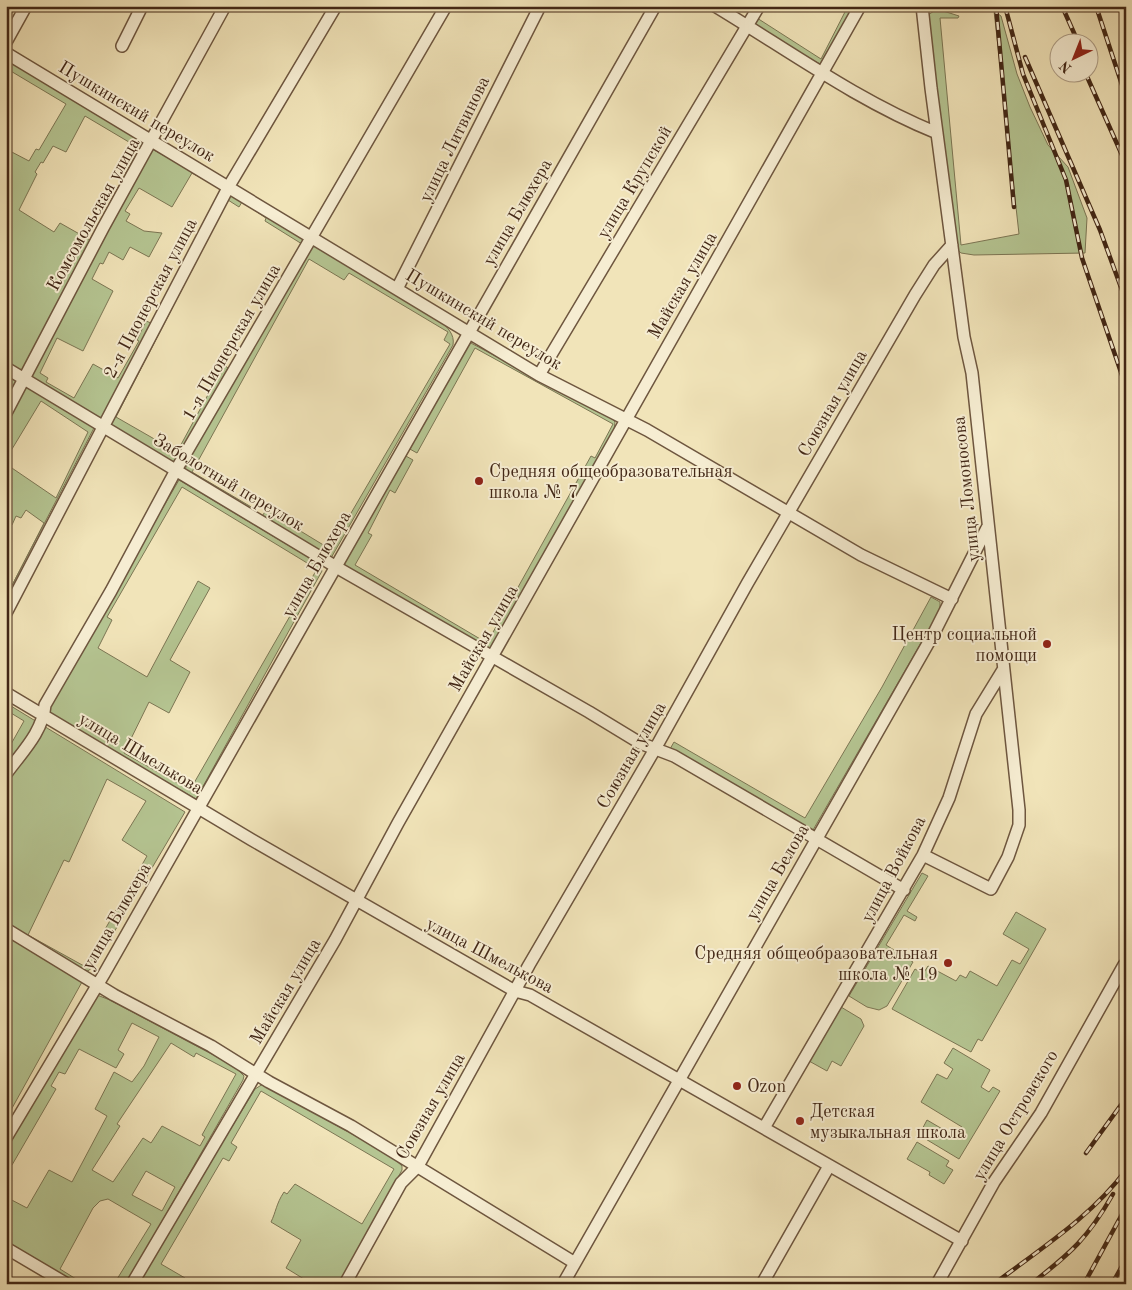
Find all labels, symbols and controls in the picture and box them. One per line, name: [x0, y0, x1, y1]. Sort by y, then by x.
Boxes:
north arrow: [1050, 32, 1100, 82]
street label: Пушкинский переулок: [55, 58, 218, 166]
text: N: [1057, 58, 1075, 76]
street label: улица Литвинова: [417, 73, 493, 205]
street label: улица Крупской: [594, 123, 676, 242]
street label: Комсомольская улица: [44, 135, 144, 294]
street label: улица Блюхера: [480, 156, 556, 269]
street label: 2-я Пионерская улица: [101, 216, 201, 381]
street label: Майская улица: [645, 229, 721, 342]
street label: 1-я Пионерская улица: [180, 261, 284, 424]
street label: Пушкинский переулок: [402, 266, 565, 374]
street label: Союзная улица: [795, 347, 871, 460]
street label: улица Ломоносова: [950, 415, 984, 563]
street label: Заболотный переулок: [150, 431, 307, 535]
place label: Средняя общеобразовательная школа № 7: [489, 463, 733, 502]
marker: Средняя общеобразовательная школа № 7: [473, 475, 485, 487]
street label: улица Блюхера: [279, 508, 355, 621]
street label: Майская улица: [446, 582, 522, 695]
place label: Центр социальной помощи: [891, 626, 1037, 665]
marker: Центр социальной помощи: [1041, 638, 1053, 650]
street label: Союзная улица: [594, 699, 670, 812]
street label: улица Шмелькова: [75, 710, 206, 798]
street label: улица Войкова: [858, 813, 929, 926]
street label: улица Белова: [743, 821, 813, 924]
street label: улица Блюхера: [79, 860, 155, 973]
street label: улица Шмелькова: [423, 915, 556, 997]
street label: Майская улица: [247, 935, 324, 1048]
place label: Средняя общеобразовательная школа № 19: [694, 945, 938, 984]
marker: Средняя общеобразовательная школа № 19: [942, 957, 954, 969]
street label: улица Островского: [970, 1047, 1062, 1184]
street label: Союзная улица: [393, 1050, 469, 1163]
place label: Ozon: [747, 1078, 786, 1096]
marker: Ozon: [731, 1080, 743, 1092]
place label: Детская музыкальная школа: [810, 1103, 966, 1142]
marker: Детская музыкальная школа: [794, 1115, 806, 1127]

